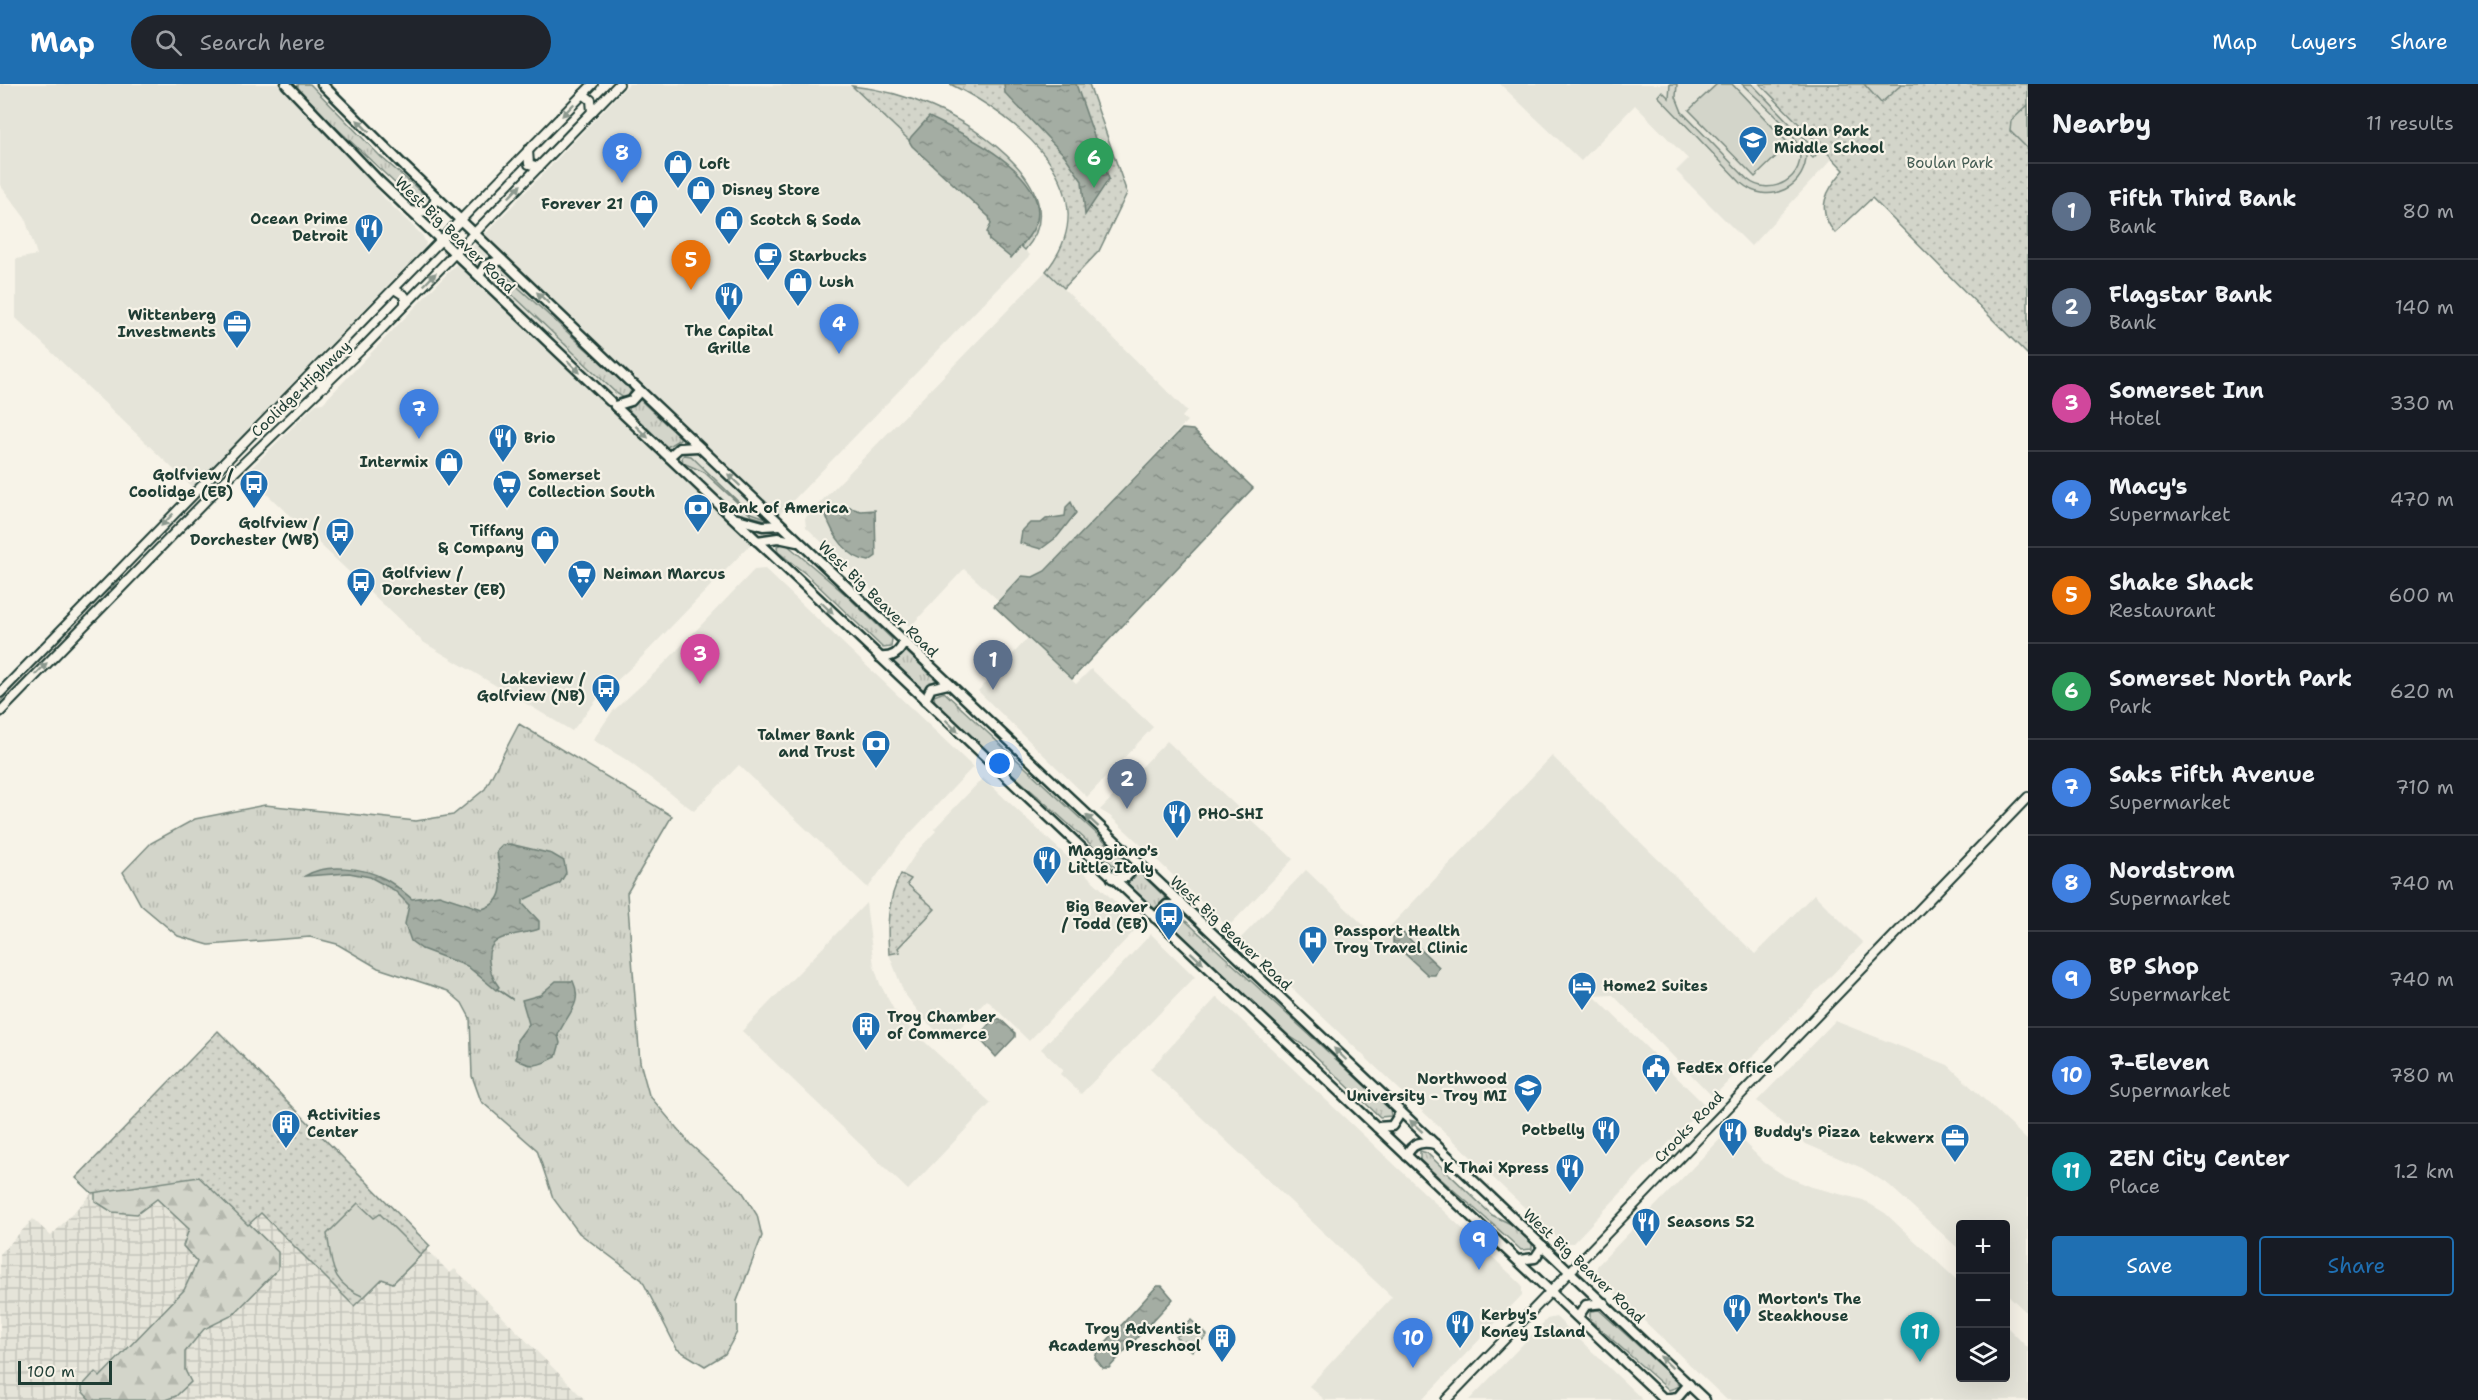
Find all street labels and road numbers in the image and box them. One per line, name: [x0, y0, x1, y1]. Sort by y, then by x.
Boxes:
street label: West Big Beaver Road: [391, 172, 520, 298]
street label: Coolidge Highway: [247, 336, 355, 442]
street label: West Big Beaver Road: [814, 536, 943, 662]
street label: West Big Beaver Road: [1166, 871, 1297, 995]
street label: Crooks Road: [1650, 1087, 1728, 1167]
street label: West Big Beaver Road: [1519, 1204, 1650, 1328]

